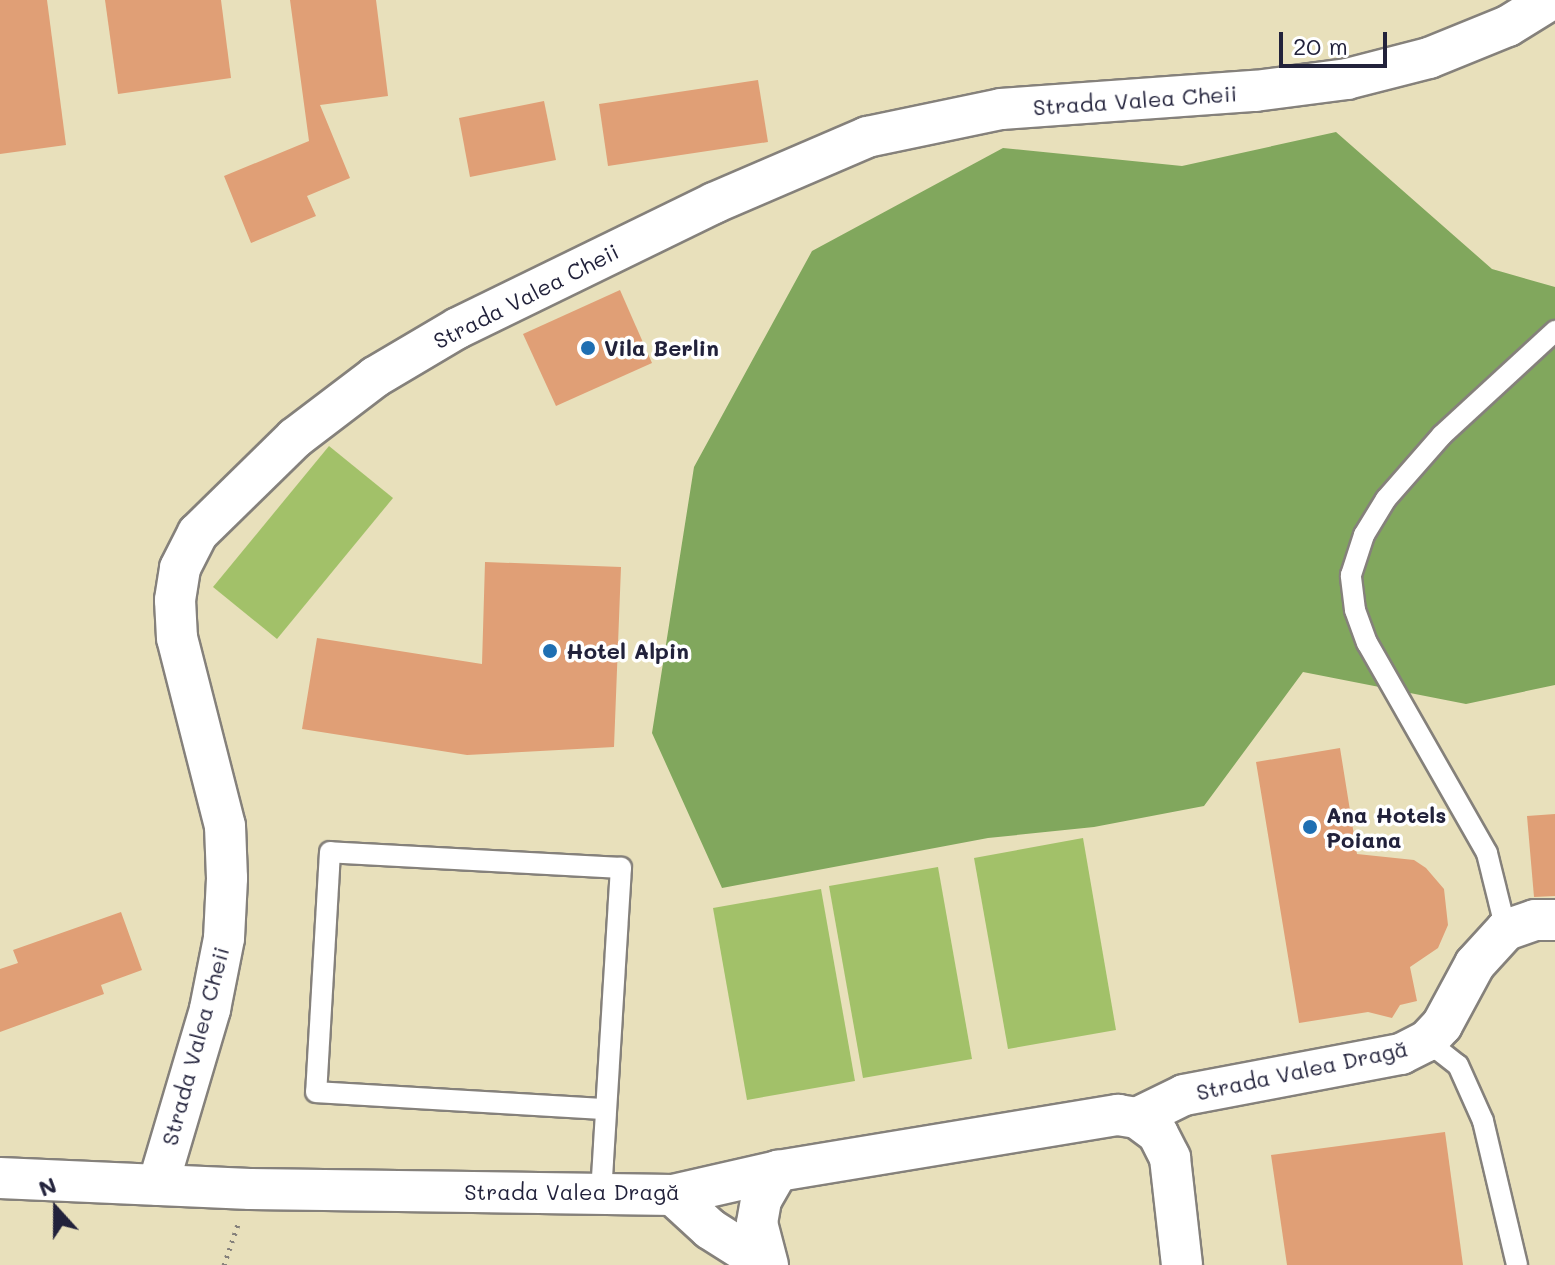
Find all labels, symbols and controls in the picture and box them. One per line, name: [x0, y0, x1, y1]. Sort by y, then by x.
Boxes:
scale bar: [1283, 16, 1391, 66]
text: 20 m: [1293, 30, 1348, 61]
street label: Strada Valea Cheii: [1032, 80, 1238, 120]
street label: Strada Valea Cheii: [429, 238, 623, 354]
place label: Vila Berlin: [604, 335, 719, 361]
marker: Vila Berlin: [579, 339, 597, 357]
place label: Hotel Alpin: [566, 638, 689, 664]
marker: Hotel Alpin: [541, 642, 559, 660]
place label: Ana Hotels Poiana: [1326, 801, 1446, 852]
marker: Ana Hotels Poiana: [1301, 818, 1319, 836]
street label: Strada Valea Cheii: [156, 944, 234, 1148]
street label: Strada Valea Dragă: [1194, 1035, 1410, 1105]
north arrow: [16, 1169, 96, 1249]
text: N: [34, 1170, 60, 1203]
street label: Strada Valea Dragă: [464, 1179, 680, 1205]

